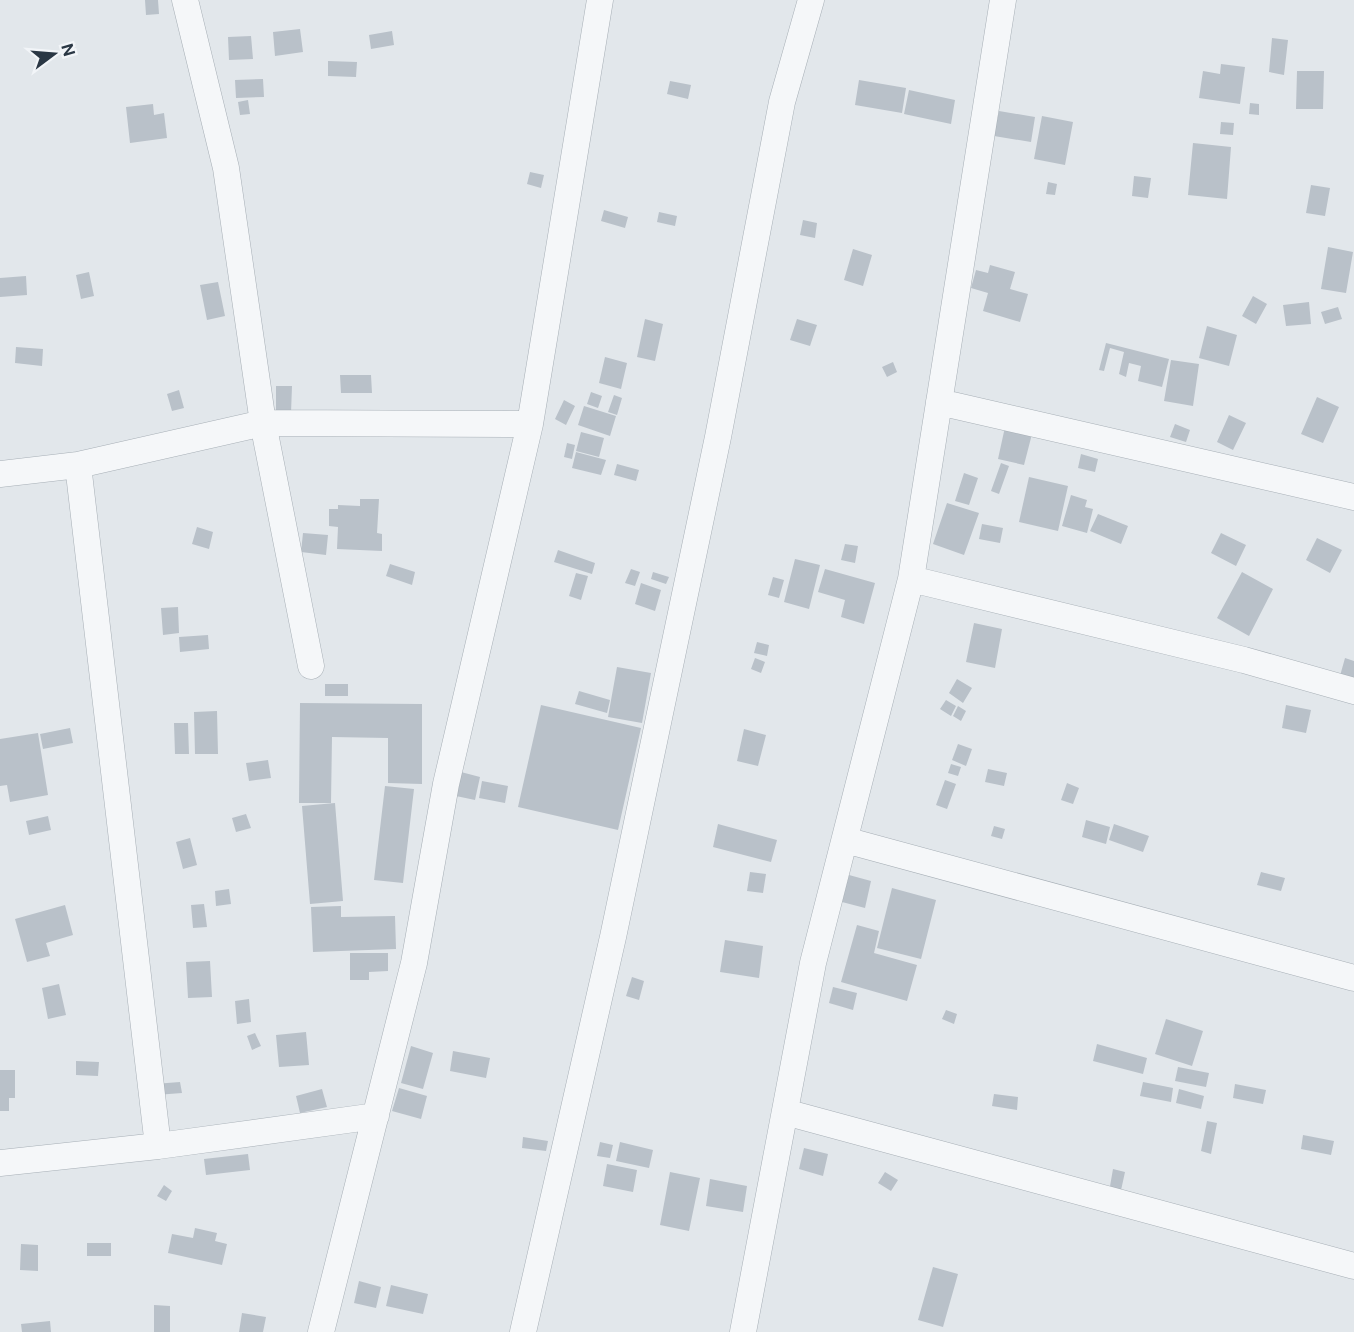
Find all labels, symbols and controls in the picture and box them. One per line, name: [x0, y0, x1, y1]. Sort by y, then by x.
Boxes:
north arrow: [24, 24, 84, 84]
text: N: [57, 41, 79, 59]

